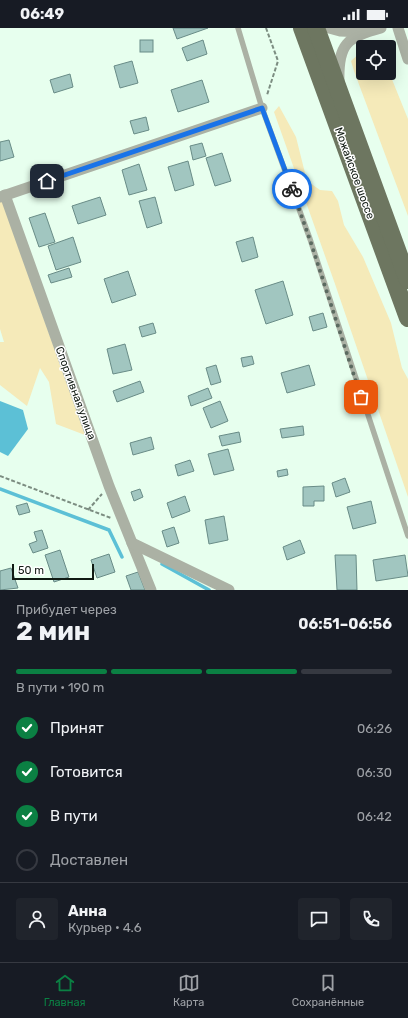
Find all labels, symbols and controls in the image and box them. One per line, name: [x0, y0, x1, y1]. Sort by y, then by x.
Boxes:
text: 06:49: [20, 5, 64, 23]
map controls: [356, 40, 396, 80]
button: locate: [356, 40, 396, 80]
street label: Можайское шоссе: [332, 125, 377, 221]
pin: [30, 164, 64, 198]
courier: [272, 169, 312, 209]
icon: home: [36, 170, 58, 192]
icon: bike: [281, 178, 303, 200]
street label: Спортивная улица: [53, 345, 98, 442]
pin: [344, 380, 378, 414]
icon: bag: [350, 386, 372, 408]
scale bar: [12, 562, 94, 581]
text: 50 m: [18, 564, 44, 577]
text: Прибудет через: [16, 602, 117, 617]
text: 06:51–06:56: [298, 615, 392, 633]
text: 2 мин: [16, 616, 90, 647]
text: В пути · 190 m: [16, 680, 104, 695]
icon: check: [16, 717, 38, 739]
text: Принят: [50, 719, 104, 737]
text: 06:26: [357, 721, 392, 736]
icon: check: [16, 761, 38, 783]
text: Готовится: [50, 763, 123, 781]
text: 06:30: [357, 765, 392, 780]
icon: check: [16, 805, 38, 827]
text: В пути: [50, 807, 98, 825]
text: 06:42: [357, 809, 392, 824]
text: Доставлен: [50, 851, 128, 869]
button: person: [16, 898, 58, 940]
button: chat: [298, 898, 340, 940]
button: phone: [350, 898, 392, 940]
text: Анна: [68, 902, 107, 920]
text: Курьер · 4.6: [68, 920, 142, 935]
tab: Главная: [44, 972, 86, 1009]
tab: Карта: [173, 972, 204, 1009]
tab: Сохранённые: [292, 972, 364, 1009]

